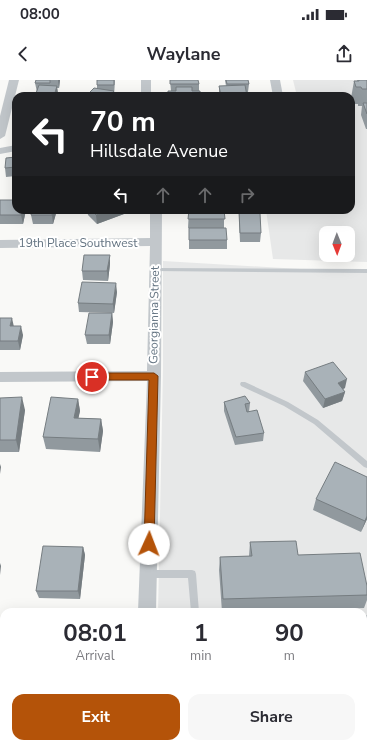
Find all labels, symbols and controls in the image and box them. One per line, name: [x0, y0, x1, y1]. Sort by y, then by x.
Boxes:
text: 08:00: [20, 4, 60, 24]
text: Waylane: [146, 42, 221, 66]
icon: back: [12, 43, 34, 65]
icon: share: [333, 43, 355, 65]
text: 70 m: [90, 103, 156, 141]
icon: left: [24, 108, 76, 160]
text: Hillsdale Avenue: [90, 139, 228, 163]
icon: left: [110, 184, 132, 206]
icon: ahead: [152, 184, 174, 206]
icon: ahead: [194, 184, 216, 206]
icon: right: [236, 184, 258, 206]
north arrow: [319, 226, 355, 262]
map controls: [319, 226, 355, 262]
street label: 19th Place Southwest: [19, 235, 138, 251]
street label: Georgianna Street: [145, 265, 163, 364]
pin: [75, 360, 109, 394]
icon: arrive: [81, 366, 103, 388]
position arrow: [128, 523, 170, 565]
text: 08:01: [63, 617, 127, 649]
text: 1: [194, 617, 208, 649]
text: 90: [275, 617, 304, 649]
text: Arrival: [75, 647, 115, 665]
text: min: [190, 647, 212, 665]
text: m: [284, 647, 295, 665]
button: Exit: [12, 694, 180, 740]
button: Share: [188, 694, 355, 740]

